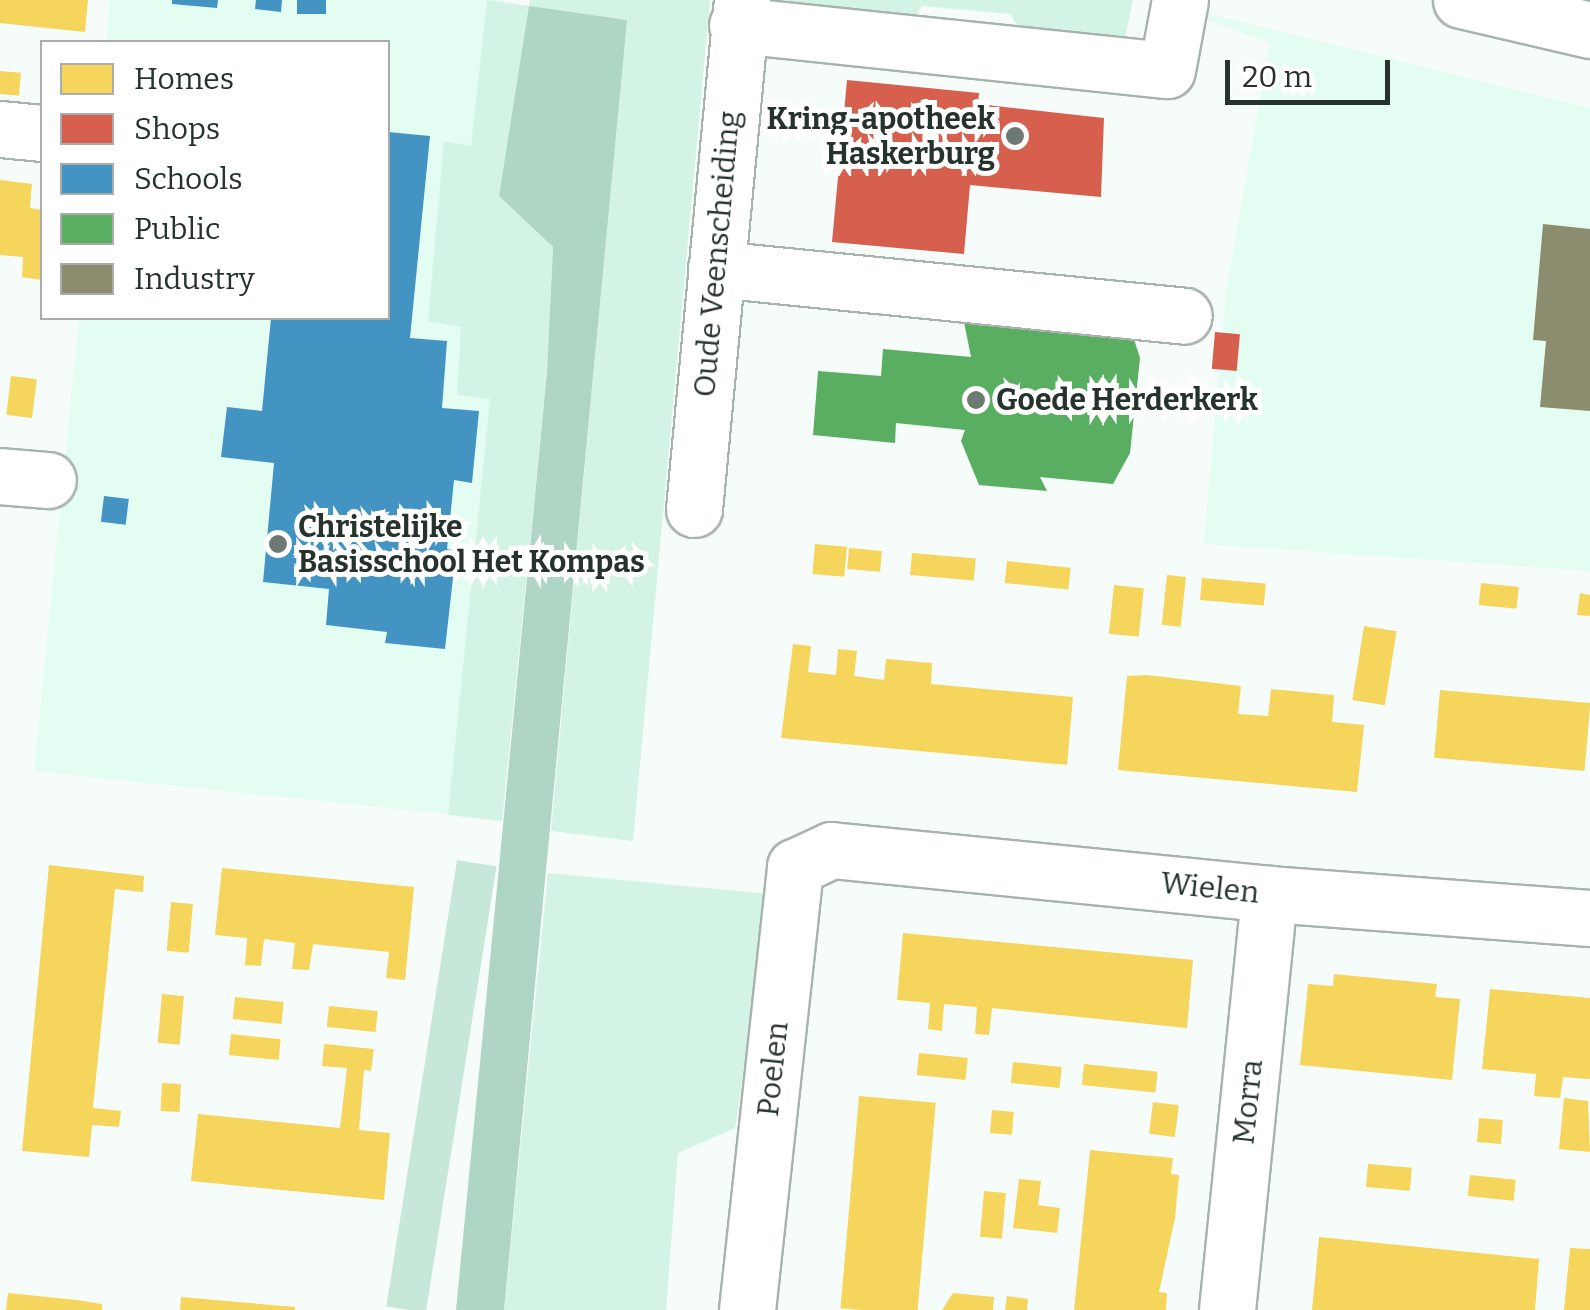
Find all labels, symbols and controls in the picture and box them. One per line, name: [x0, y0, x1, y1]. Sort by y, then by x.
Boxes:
legend: [40, 40, 390, 320]
scale bar: [1230, 40, 1395, 102]
text: 20 m: [1242, 59, 1312, 95]
text: Homes: [134, 61, 234, 97]
place label: Kring-apotheek Haskerburg: [767, 101, 995, 172]
street label: Oude Veenscheiding: [687, 110, 747, 398]
text: Shops: [134, 111, 220, 147]
marker: Kring-apotheek Haskerburg: [1004, 125, 1026, 147]
text: Schools: [134, 161, 243, 197]
text: Public: [134, 211, 220, 247]
text: Industry: [134, 261, 255, 297]
place label: Goede Herderkerk: [996, 382, 1258, 418]
marker: Goede Herderkerk: [965, 389, 987, 411]
place label: Christelijke Basisschool Het Kompas: [298, 509, 645, 580]
marker: Christelijke Basisschool Het Kompas: [267, 533, 289, 555]
street label: Wielen: [1159, 865, 1261, 911]
street label: Poelen: [750, 1020, 796, 1118]
street label: Morra: [1226, 1058, 1270, 1146]

